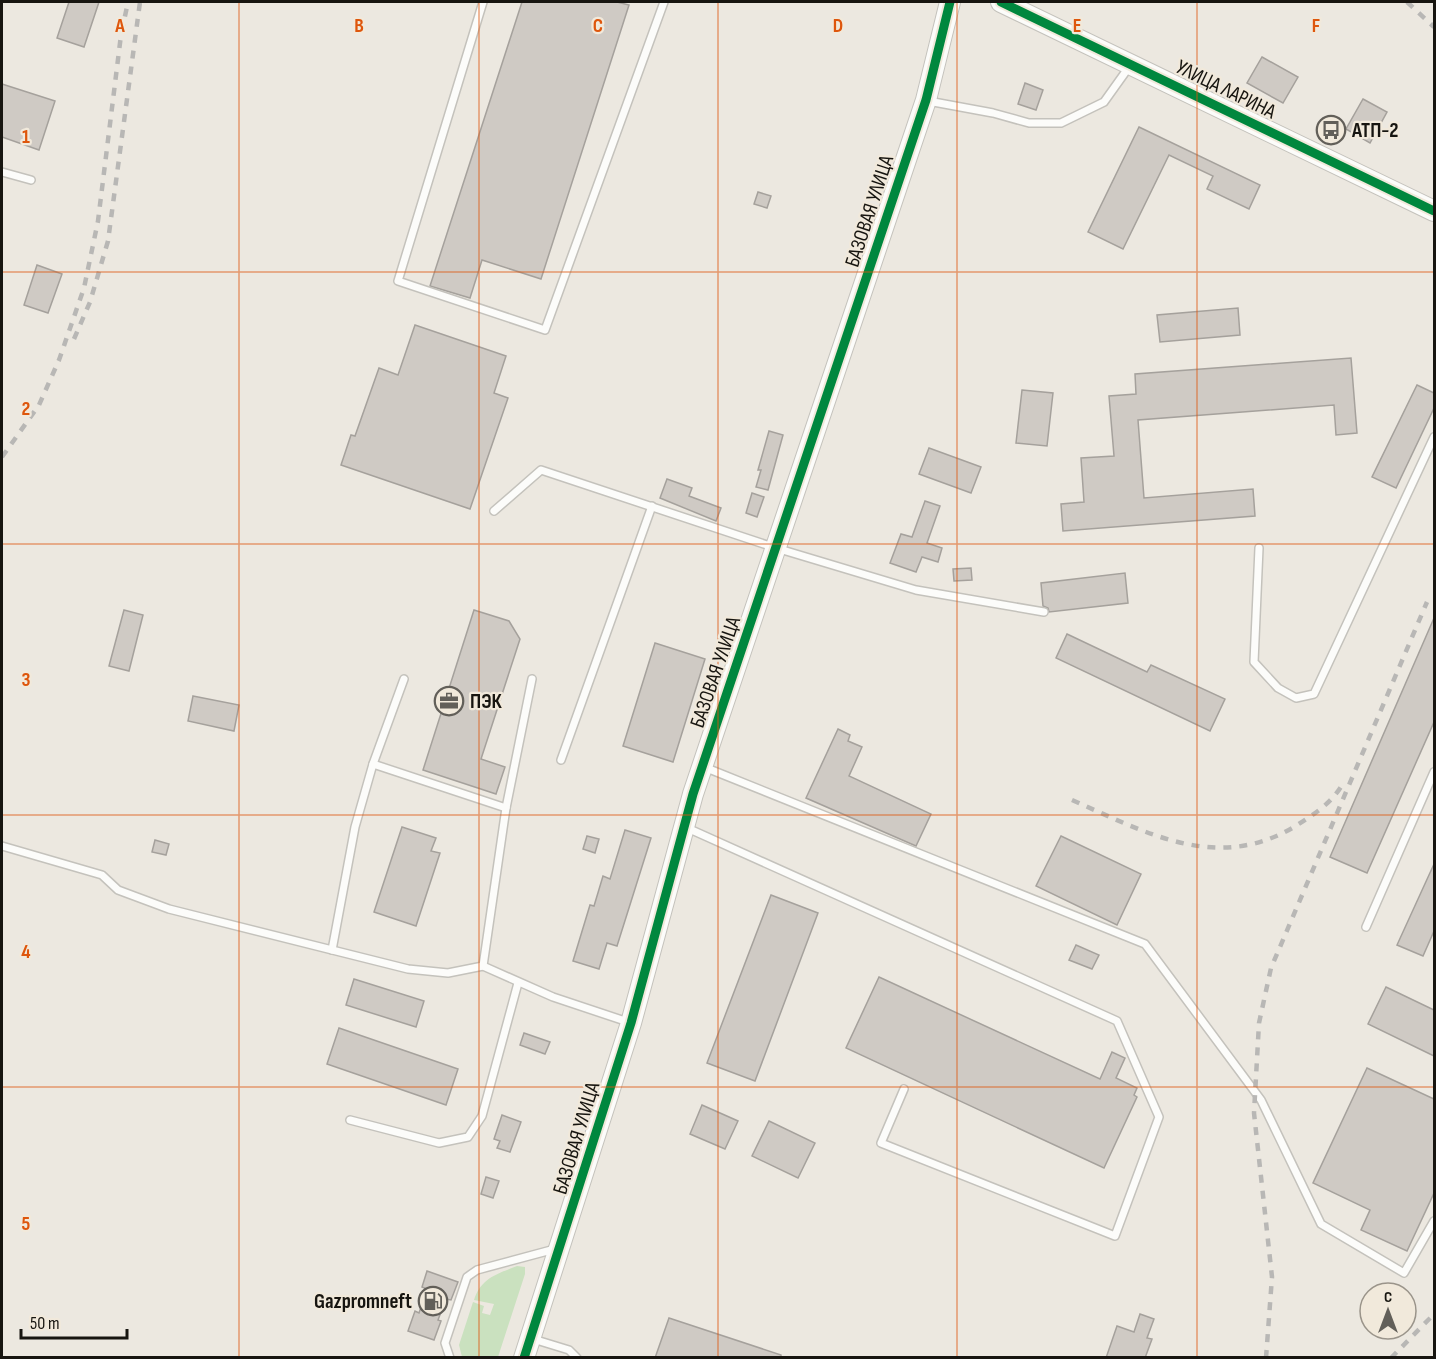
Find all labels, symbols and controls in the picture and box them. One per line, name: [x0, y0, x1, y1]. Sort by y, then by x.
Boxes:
text: A: [114, 14, 125, 38]
text: B: [354, 14, 364, 38]
text: C: [593, 14, 603, 38]
text: D: [833, 14, 843, 38]
text: E: [1073, 14, 1081, 38]
text: F: [1312, 14, 1320, 38]
street label: УЛИЦА ЛАРИНА: [1172, 55, 1281, 125]
bus stop icon: АТП-2: [1315, 114, 1347, 146]
place label: АТП-2: [1351, 118, 1399, 143]
text: 1: [22, 125, 30, 149]
street label: БАЗОВАЯ УЛИЦА: [840, 151, 900, 270]
text: 2: [22, 397, 30, 421]
street label: БАЗОВАЯ УЛИЦА: [685, 612, 746, 731]
text: 3: [22, 668, 31, 692]
office icon: ПЭК: [433, 685, 465, 717]
place label: ПЭК: [470, 689, 503, 714]
text: 4: [21, 940, 31, 964]
street label: БАЗОВАЯ УЛИЦА: [548, 1078, 606, 1197]
text: 5: [22, 1212, 31, 1236]
north arrow: [1358, 1281, 1418, 1341]
fuel station icon: Gazpromneft: [417, 1285, 449, 1317]
text: С: [1384, 1288, 1392, 1307]
place label: Gazpromneft: [314, 1289, 412, 1314]
scale bar: [21, 1302, 128, 1340]
text: 50 m: [30, 1313, 60, 1334]

